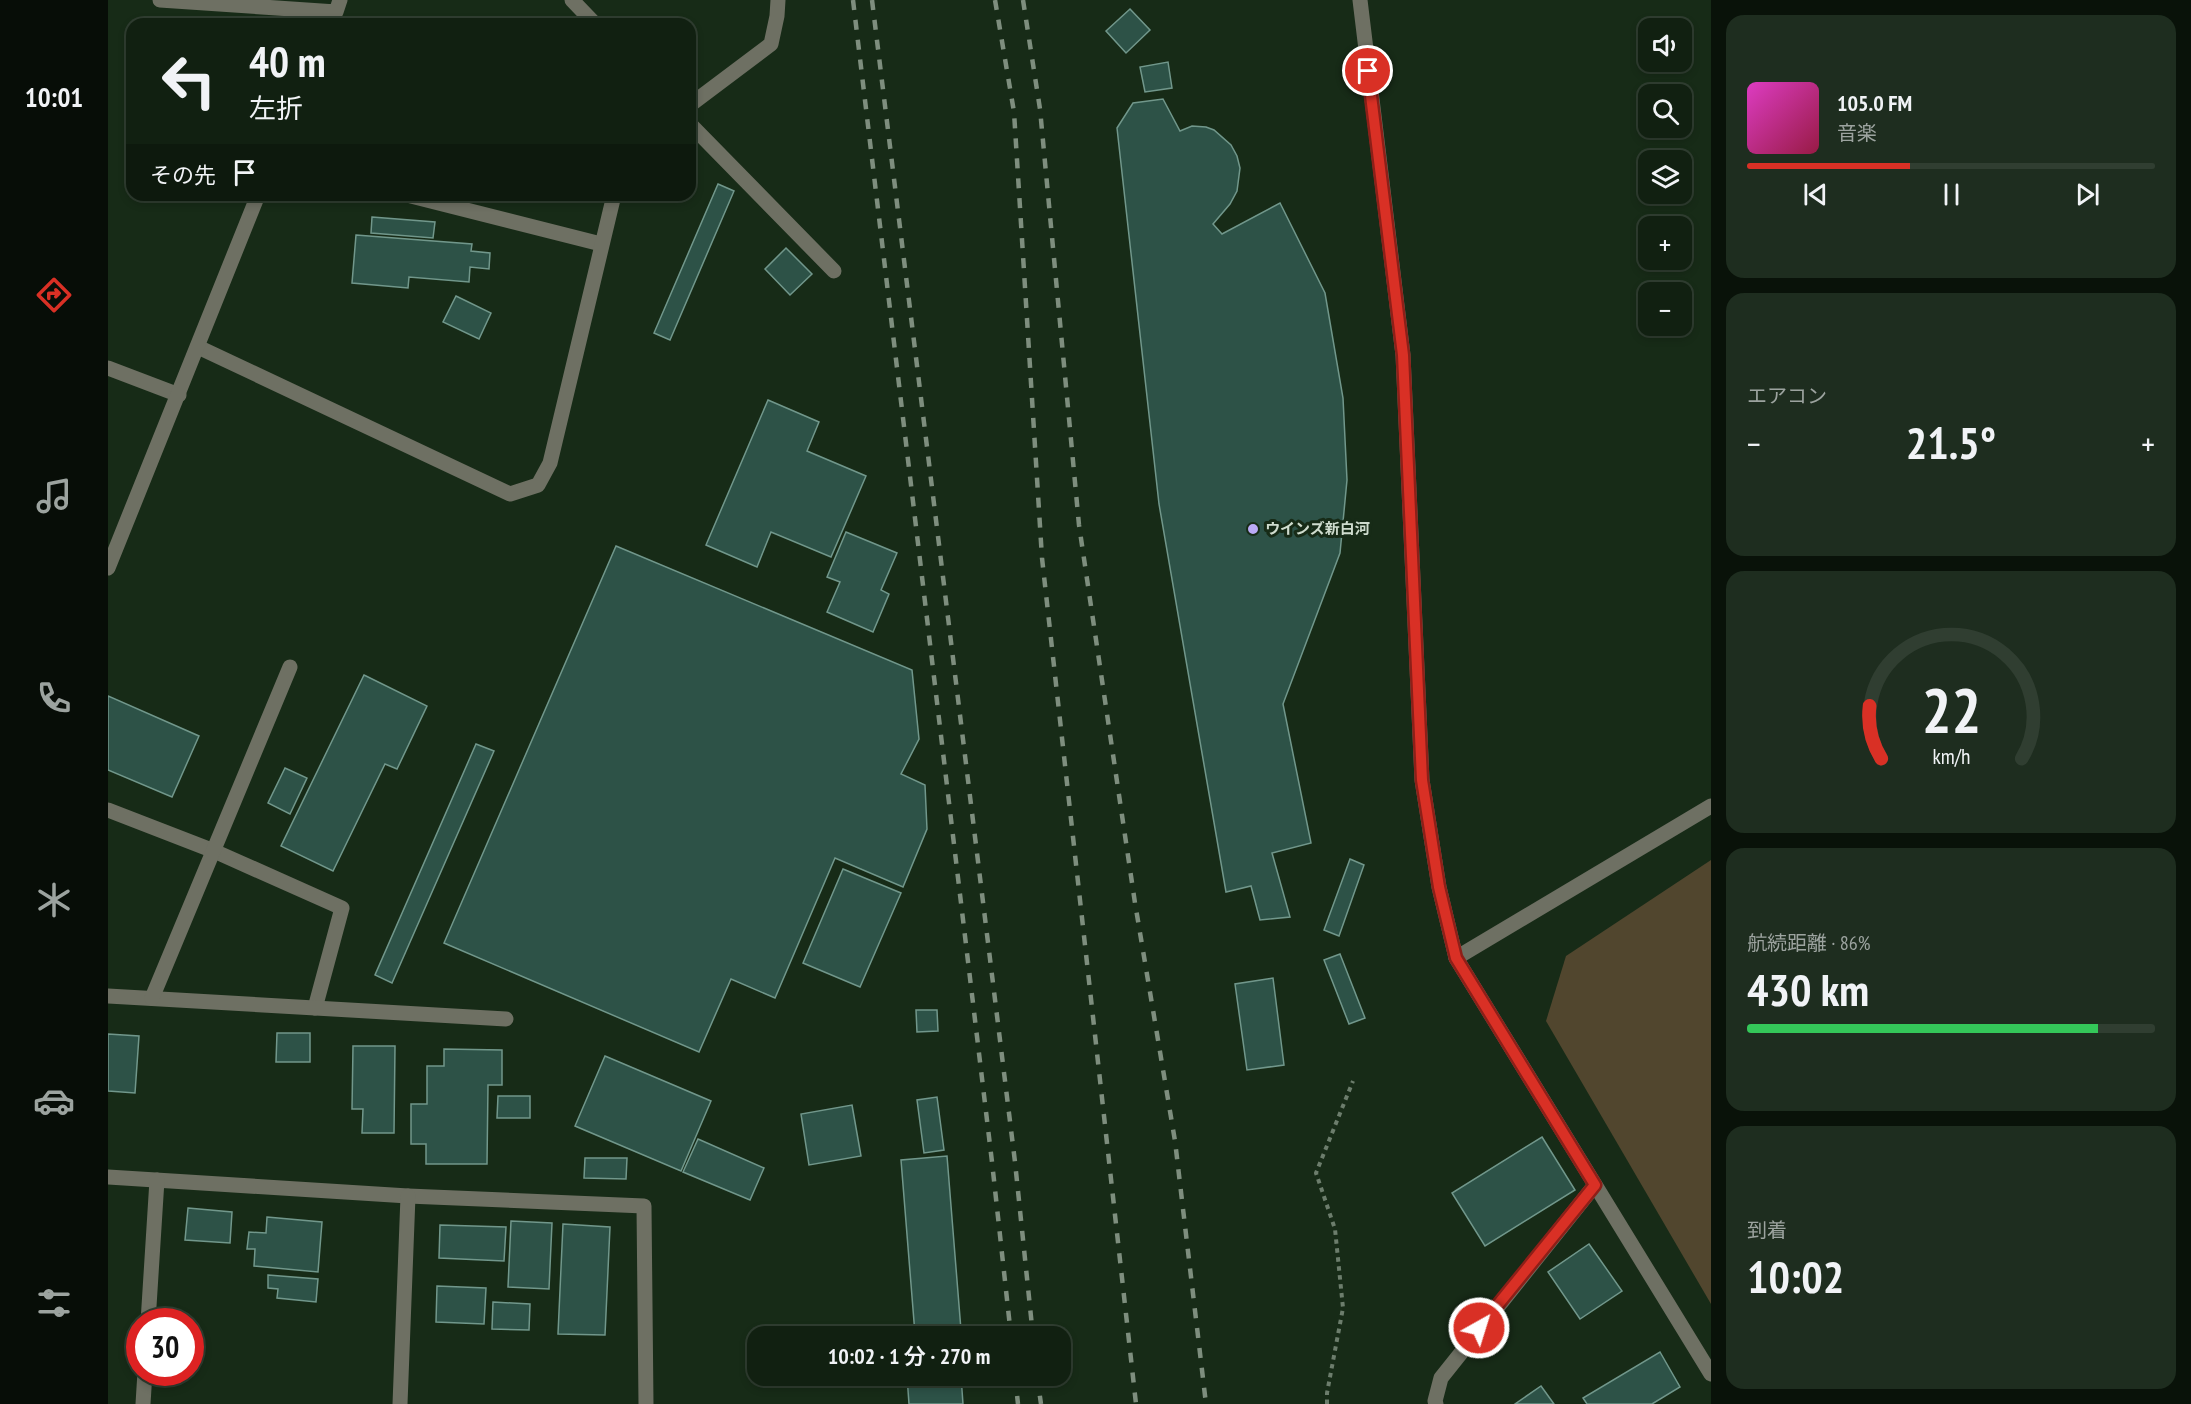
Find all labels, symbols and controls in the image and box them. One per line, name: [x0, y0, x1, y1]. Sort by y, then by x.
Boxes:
map controls: [1638, 18, 1692, 336]
button: sound: [1638, 18, 1692, 72]
text: 40 m: [249, 34, 326, 89]
icon: left: [150, 42, 228, 120]
pin: [1342, 45, 1393, 96]
icon: arrive: [1351, 54, 1384, 87]
text: 10:01: [25, 80, 83, 114]
button: search: [1638, 84, 1692, 138]
text: 105.0 FM: [1837, 89, 1912, 117]
text: 左折: [249, 91, 303, 125]
text: 音楽: [1837, 120, 1877, 146]
button: layers: [1638, 150, 1692, 204]
icon: arrive: [228, 156, 261, 189]
text: その先: [150, 161, 216, 189]
icon: previous: [1799, 178, 1832, 211]
icon: pause: [1935, 178, 1968, 211]
icon: next: [2071, 178, 2104, 211]
button: +: [1638, 216, 1692, 270]
icon: directions: [33, 274, 75, 316]
button: −: [1638, 282, 1692, 336]
text: エアコン: [1747, 383, 1827, 409]
text: 21.5°: [1906, 413, 1996, 471]
text: −: [1747, 422, 1761, 465]
text: +: [2141, 422, 2155, 465]
icon: music: [33, 475, 75, 517]
place label: ウインズ新白河: [1265, 519, 1370, 538]
marker: ウインズ新白河: [1246, 522, 1260, 536]
text: 22: [1921, 669, 1981, 750]
icon: phone: [33, 677, 75, 719]
text: km/h: [1932, 742, 1970, 770]
icon: climate: [33, 879, 75, 921]
text: 航続距離 · 86%: [1747, 930, 1870, 956]
text: 430 km: [1747, 960, 1869, 1018]
icon: car: [33, 1080, 75, 1122]
text: 到着: [1747, 1217, 1787, 1243]
text: 10:02: [1747, 1247, 1844, 1305]
icon: filters: [33, 1282, 75, 1324]
position arrow: [1447, 1296, 1511, 1360]
speed limit sign: 30: [126, 1308, 204, 1386]
text: 10:02 · 1 分 · 270 m: [828, 1342, 990, 1370]

